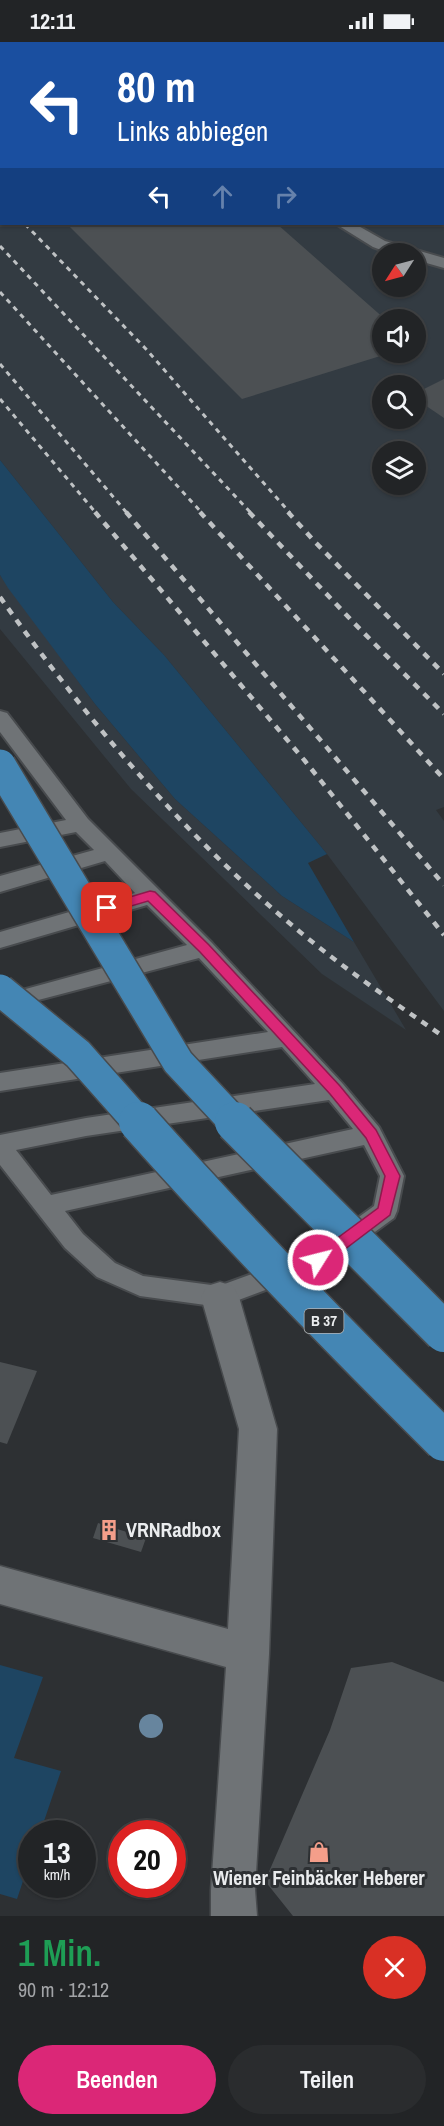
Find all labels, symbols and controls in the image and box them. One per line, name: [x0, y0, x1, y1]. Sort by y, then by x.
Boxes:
text: 12:11: [30, 6, 75, 36]
text: 80 m: [117, 59, 196, 115]
icon: left: [18, 66, 96, 144]
text: Links abbiegen: [117, 113, 268, 149]
icon: left: [143, 180, 176, 213]
icon: ahead: [206, 180, 239, 213]
icon: right: [269, 180, 302, 213]
north arrow: [372, 243, 426, 297]
map controls: [372, 243, 426, 495]
button: sound: [372, 309, 426, 363]
button: search: [372, 375, 426, 429]
button: layers: [372, 441, 426, 495]
pin: [81, 882, 132, 933]
icon: arrive: [90, 891, 123, 924]
position arrow: [286, 1228, 350, 1292]
road number: B 37: [304, 1309, 344, 1333]
place label: VRNRadbox: [126, 1516, 222, 1543]
building icon: VRNRadbox: [97, 1518, 121, 1542]
speed limit sign: 20: [108, 1820, 186, 1898]
text: 13: [43, 1832, 71, 1872]
shop icon: Wiener Feinbäcker Heberer: [307, 1840, 331, 1864]
text: km/h: [44, 1864, 70, 1885]
place label: Wiener Feinbäcker Heberer: [213, 1864, 425, 1891]
text: 1 Min.: [18, 1929, 101, 1977]
button: close: [363, 1936, 426, 1999]
text: 90 m · 12:12: [18, 1976, 109, 2003]
button: Beenden: [18, 2045, 216, 2114]
button: Teilen: [228, 2045, 426, 2114]

